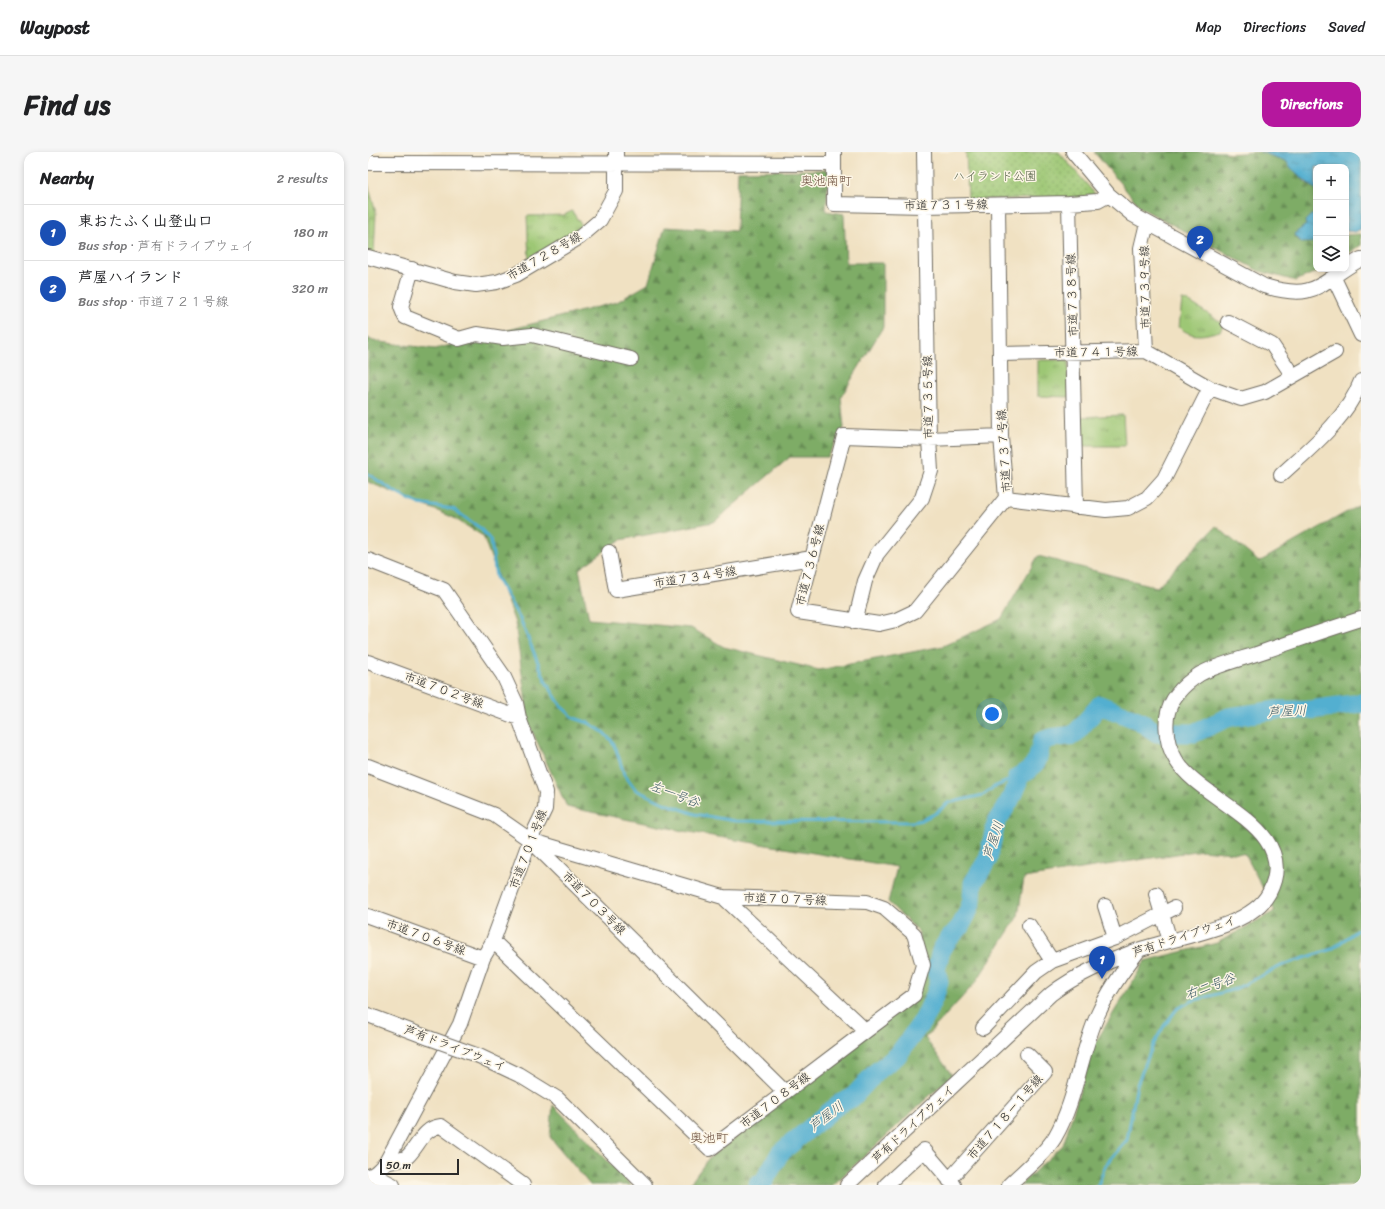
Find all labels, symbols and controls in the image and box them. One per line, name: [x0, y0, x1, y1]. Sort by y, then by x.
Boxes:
text: Waypost: [20, 11, 90, 44]
text: Map: [1195, 15, 1221, 40]
text: Directions: [1243, 15, 1306, 40]
text: Saved: [1328, 15, 1365, 40]
text: Find us: [24, 80, 111, 129]
button: Directions: [1262, 82, 1361, 127]
text: Nearby: [40, 163, 94, 193]
map controls: [1313, 164, 1349, 272]
button: +: [1313, 164, 1349, 200]
park label: ハイランド公園: [953, 165, 1037, 187]
text: 2 results: [277, 167, 328, 190]
district label: 奥池南町: [800, 169, 852, 192]
street label: 市道７３１号線: [904, 193, 988, 217]
button: −: [1313, 200, 1349, 236]
text: 東おたふく山登山口: [78, 208, 213, 234]
text: 1: [50, 221, 56, 244]
text: 180 m: [293, 221, 328, 244]
street label: 市道７２８号線: [502, 225, 586, 287]
pin: 2: [1187, 226, 1213, 259]
text: Bus stop · 芦有ドライブウェイ: [78, 234, 254, 257]
button: layers: [1313, 236, 1349, 272]
street label: 市道７３９号線: [1133, 245, 1157, 329]
street label: 市道７３８号線: [1060, 253, 1084, 337]
text: 芦屋ハイランド: [78, 264, 183, 290]
text: 2: [49, 277, 57, 300]
text: 320 m: [292, 277, 328, 300]
text: Bus stop · 市道７２１号線: [78, 290, 228, 313]
street label: 市道７４１号線: [1054, 340, 1138, 364]
street label: 市道７３５号線: [916, 355, 940, 439]
street label: 市道７３７号線: [990, 408, 1018, 494]
street label: 市道７３６号線: [789, 522, 831, 608]
street label: 市道７３４号線: [652, 560, 738, 594]
street label: 市道７０２号線: [401, 665, 487, 715]
water label: 芦屋川: [1267, 698, 1307, 724]
your location: [982, 704, 1002, 724]
water label: 左一号谷: [647, 774, 704, 814]
street label: 市道７０１号線: [503, 806, 553, 892]
water label: 芦屋川: [976, 818, 1010, 862]
street label: 市道７０３号線: [557, 866, 631, 940]
street label: 市道７０７号線: [743, 887, 827, 911]
street label: 芦有ドライブウェイ: [1129, 909, 1239, 963]
street label: 市道７０６号線: [383, 912, 469, 962]
pin: 1: [1089, 946, 1115, 979]
water label: 右二号谷: [1182, 966, 1239, 1006]
street label: 芦有ドライブウェイ: [401, 1018, 509, 1078]
street label: 市道７０８号線: [735, 1066, 815, 1134]
street label: 市道７１８－１号線: [961, 1069, 1049, 1165]
street label: 芦有ドライブウェイ: [866, 1079, 960, 1169]
water label: 芦屋川: [803, 1095, 849, 1137]
district label: 奥池町: [689, 1126, 729, 1149]
text: 50 m: [386, 1156, 411, 1175]
scale bar: [380, 1157, 459, 1176]

